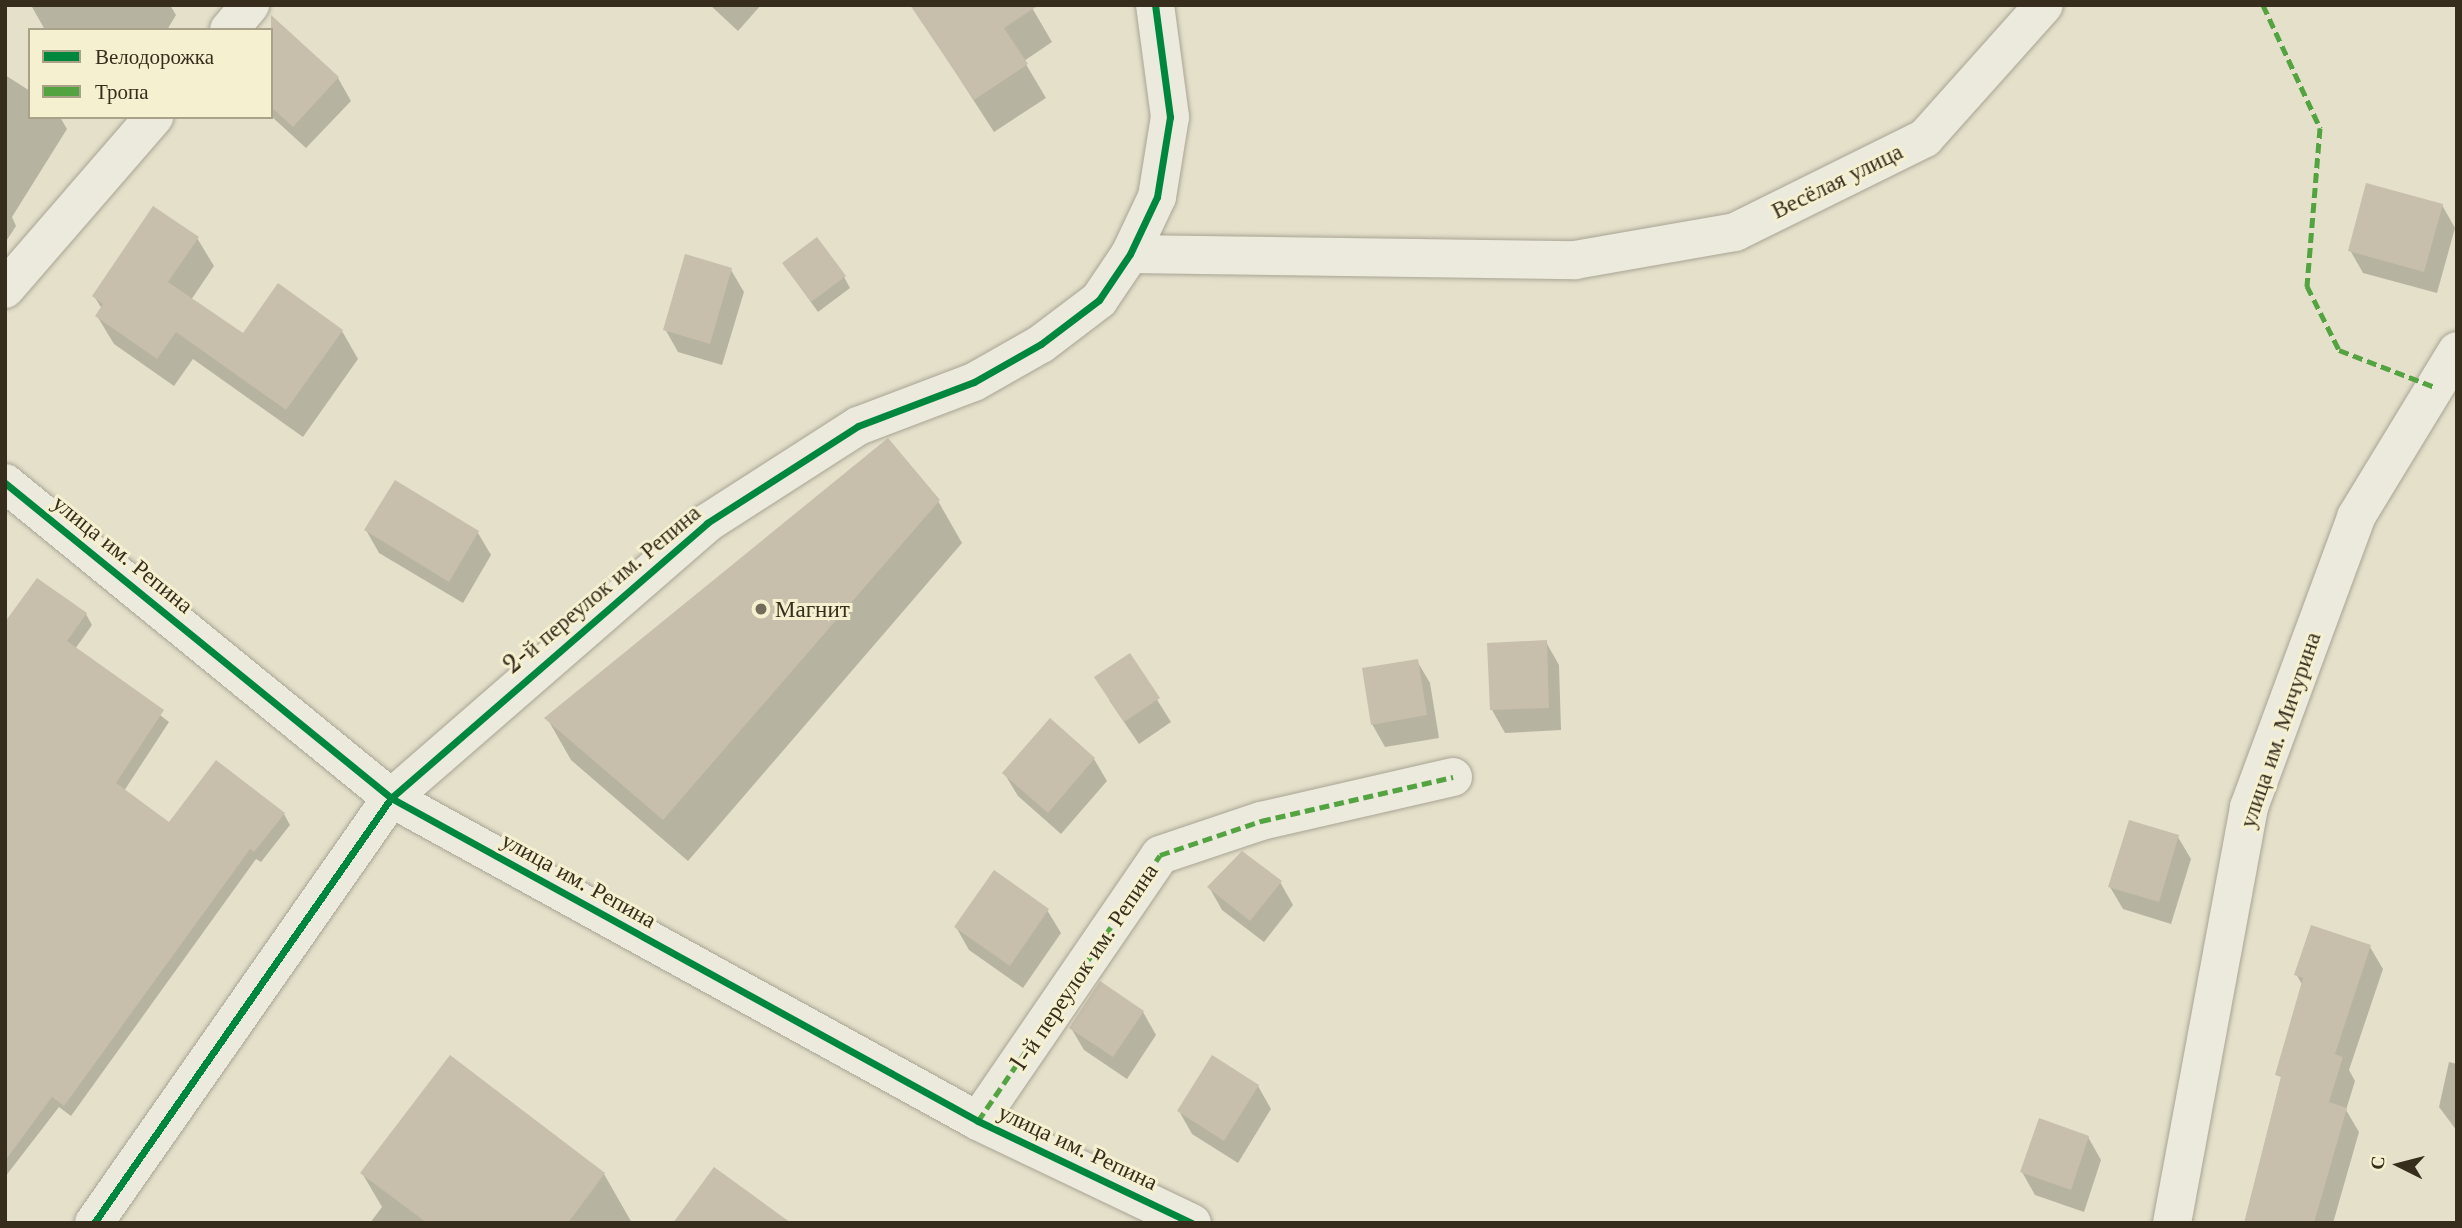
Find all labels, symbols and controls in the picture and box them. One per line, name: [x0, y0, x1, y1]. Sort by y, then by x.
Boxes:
legend: [28, 28, 273, 119]
text: Велодорожка: [95, 44, 214, 70]
text: Тропа: [95, 79, 149, 105]
street label: Весёлая улица: [1767, 137, 1907, 225]
street label: улица им. Репина: [47, 489, 199, 619]
street label: 2-й переулок им. Репина: [498, 499, 706, 679]
place label: Магнит: [775, 595, 850, 623]
marker: Магнит: [753, 601, 769, 617]
street label: улица им. Мичурина: [2234, 629, 2326, 831]
street label: улица им. Репина: [497, 826, 661, 934]
street label: 1-й переулок им. Репина: [1004, 858, 1164, 1076]
street label: улица им. Репина: [994, 1098, 1162, 1196]
north arrow: [2364, 1130, 2434, 1200]
text: С: [2365, 1155, 2390, 1171]

